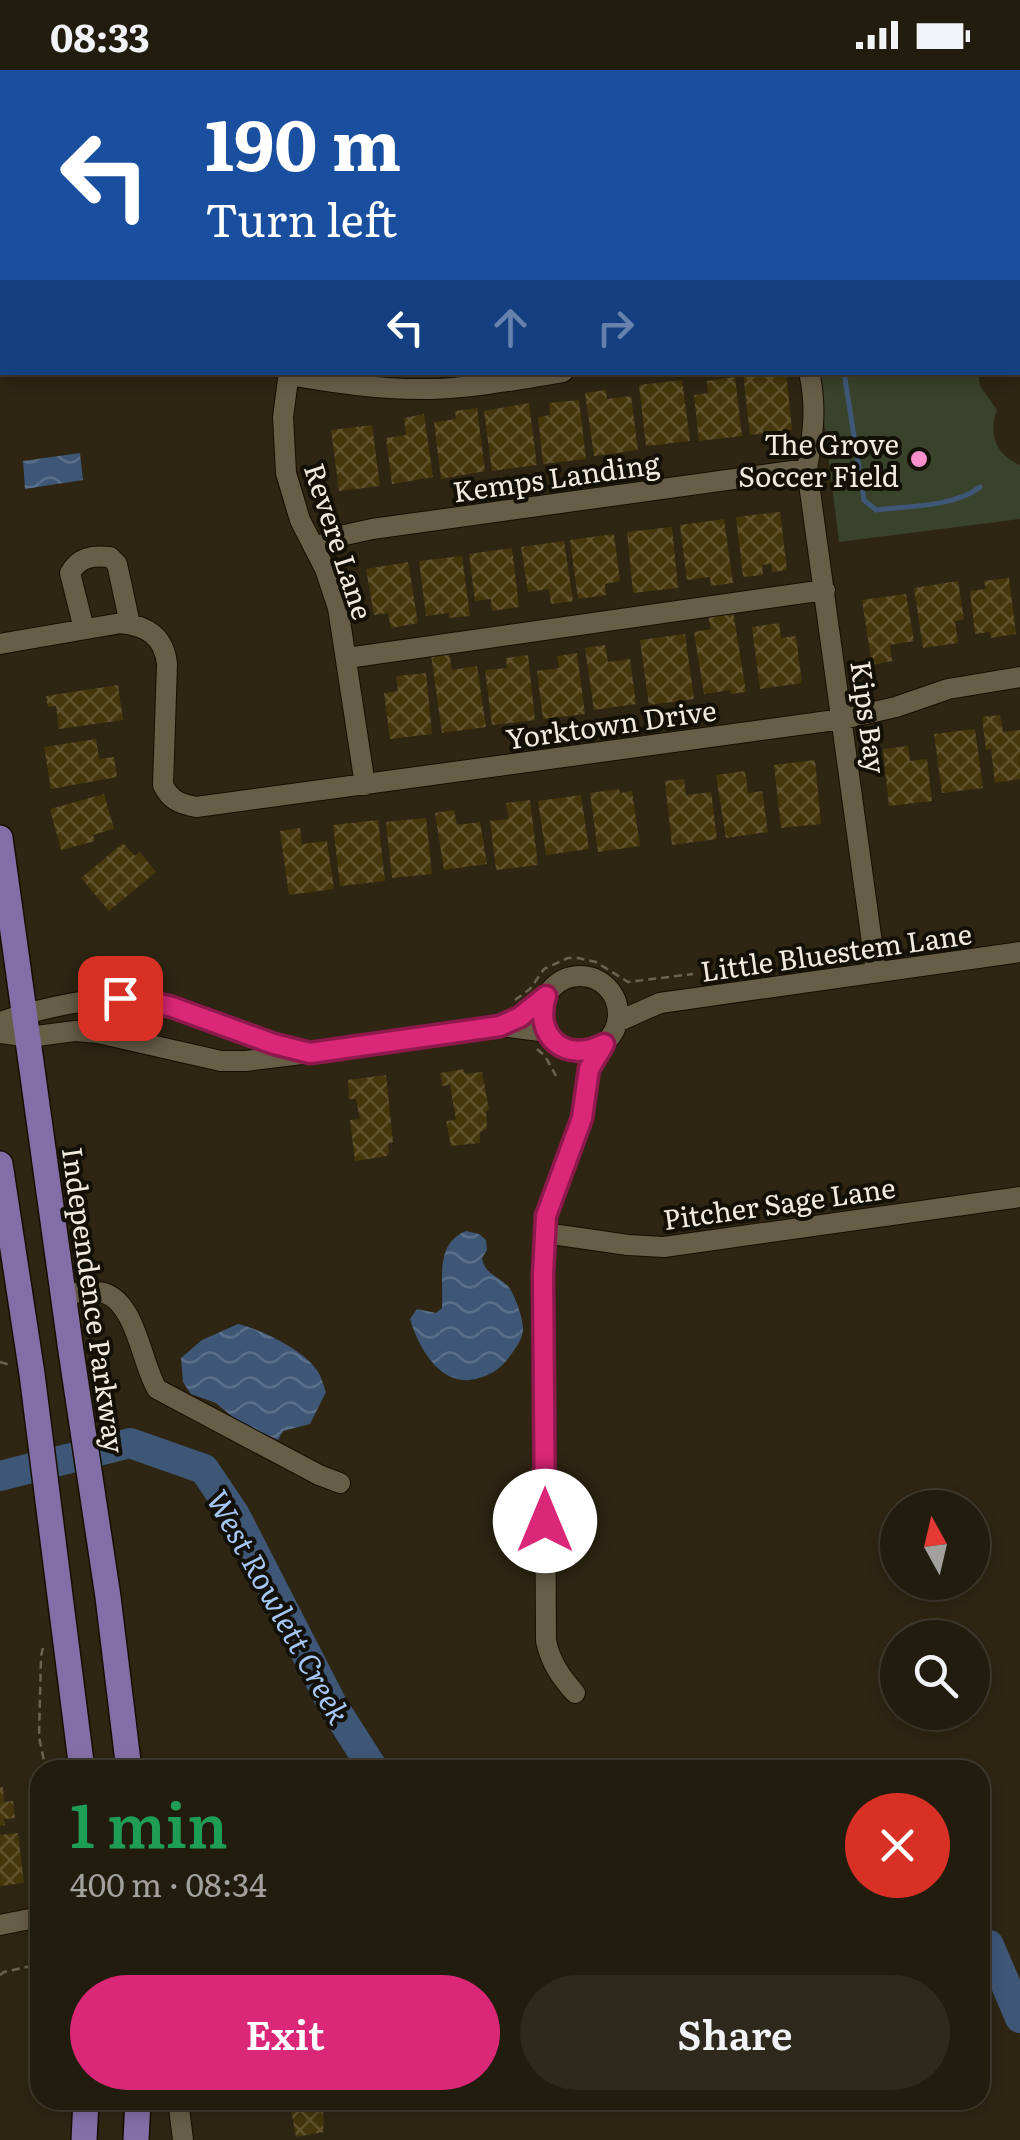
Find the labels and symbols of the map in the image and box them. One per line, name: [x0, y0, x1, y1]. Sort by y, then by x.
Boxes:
place label: The Grove Soccer Field: [738, 422, 899, 496]
street label: Kemps Landing: [450, 441, 662, 511]
marker: The Grove Soccer Field: [908, 448, 930, 470]
street label: Revere Lane: [295, 457, 385, 625]
street label: Kips Bay: [841, 658, 899, 777]
street label: Yorktown Drive: [503, 687, 719, 759]
street label: Little Bluestem Lane: [698, 911, 974, 991]
pin: [78, 956, 163, 1041]
street label: Independence Parkway: [53, 1144, 137, 1457]
street label: Pitcher Sage Lane: [660, 1165, 898, 1239]
position arrow: [493, 1469, 597, 1573]
water label: West Rowlett Creek: [197, 1481, 363, 1732]
north arrow: [880, 1490, 990, 1600]

